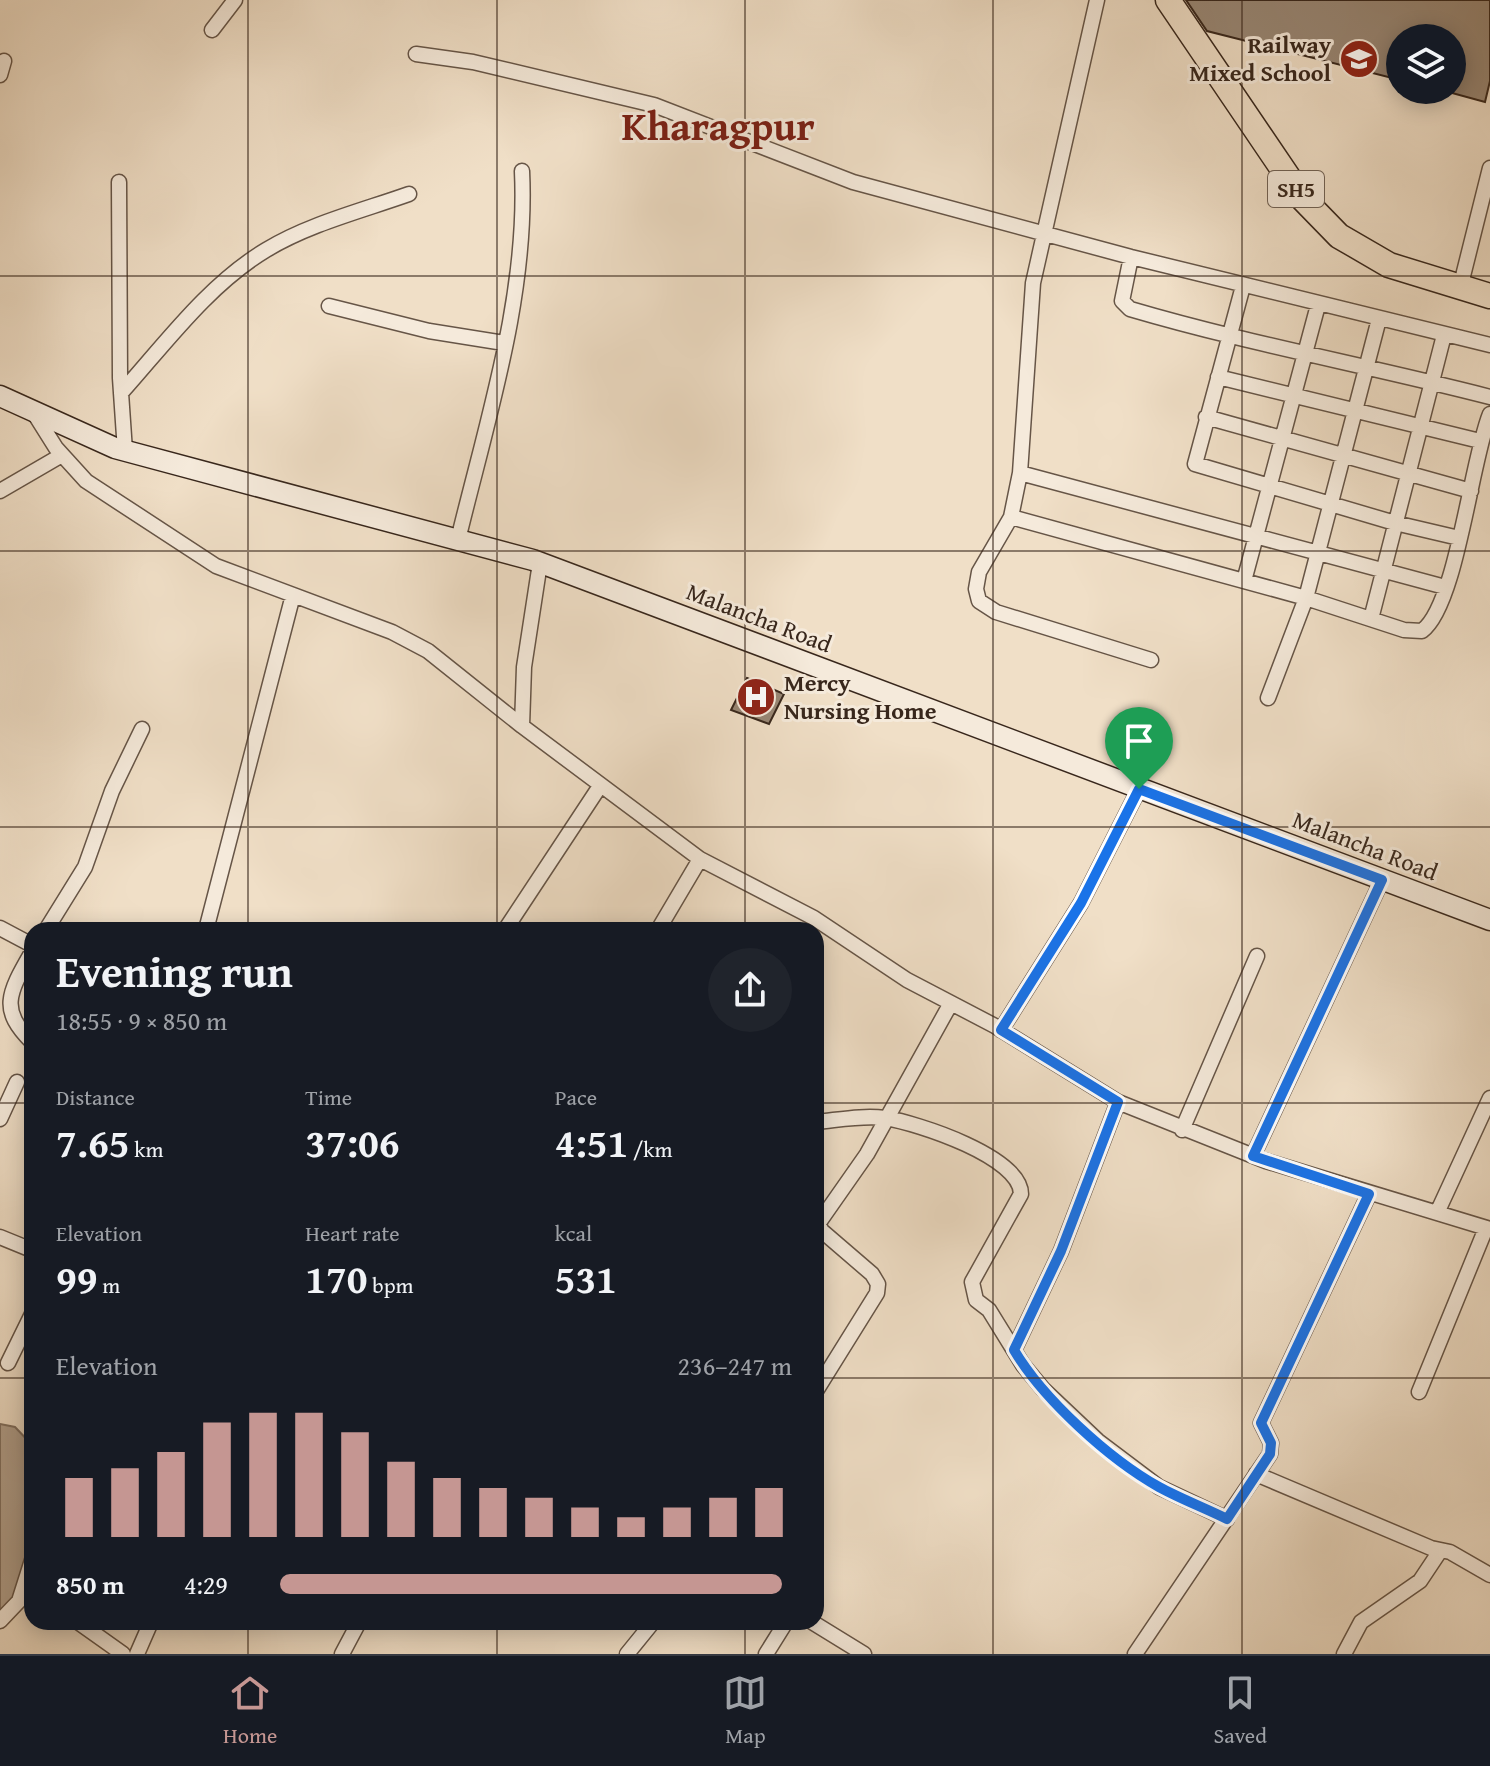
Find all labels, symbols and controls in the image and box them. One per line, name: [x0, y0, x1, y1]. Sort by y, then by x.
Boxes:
map controls: [1386, 24, 1466, 104]
button: layers: [1386, 24, 1466, 104]
place label: Railway Mixed School: [1189, 27, 1332, 90]
school or university icon: Railway Mixed School: [1338, 38, 1380, 80]
district label: Kharagpur: [621, 96, 815, 155]
road number: SH5: [1268, 171, 1324, 207]
street label: Malancha Road: [681, 574, 837, 661]
place label: Mercy Nursing Home: [784, 665, 937, 728]
hospital icon: Mercy Nursing Home: [735, 676, 777, 718]
pin: [1105, 707, 1173, 789]
icon: arrive: [1117, 719, 1161, 763]
street label: Malancha Road: [1287, 802, 1443, 889]
text: Evening run: [56, 939, 293, 1003]
button: share: [708, 948, 792, 1032]
text: 18:55 · 9 × 850 m: [56, 1001, 227, 1040]
text: Distance: [56, 1081, 135, 1113]
text: Time: [305, 1081, 352, 1113]
text: Pace: [555, 1081, 597, 1113]
text: 7.65: [56, 1113, 129, 1172]
text: 37:06: [305, 1113, 400, 1172]
text: 4:51: [555, 1113, 628, 1172]
text: km: [129, 1133, 163, 1165]
text: /km: [628, 1133, 673, 1165]
text: Elevation: [56, 1217, 142, 1249]
text: Heart rate: [305, 1217, 400, 1249]
text: kcal: [555, 1217, 592, 1249]
text: 99: [56, 1249, 97, 1308]
text: 170: [305, 1249, 368, 1308]
text: 531: [555, 1249, 617, 1308]
text: m: [97, 1269, 120, 1301]
text: bpm: [368, 1269, 414, 1301]
text: Elevation: [56, 1346, 158, 1385]
text: 236–247 m: [678, 1346, 792, 1385]
text: 850 m: [56, 1565, 124, 1604]
text: 4:29: [184, 1565, 228, 1604]
tab: Home: [223, 1671, 277, 1751]
tab: Map: [723, 1671, 767, 1751]
tab: Saved: [1214, 1671, 1267, 1751]

